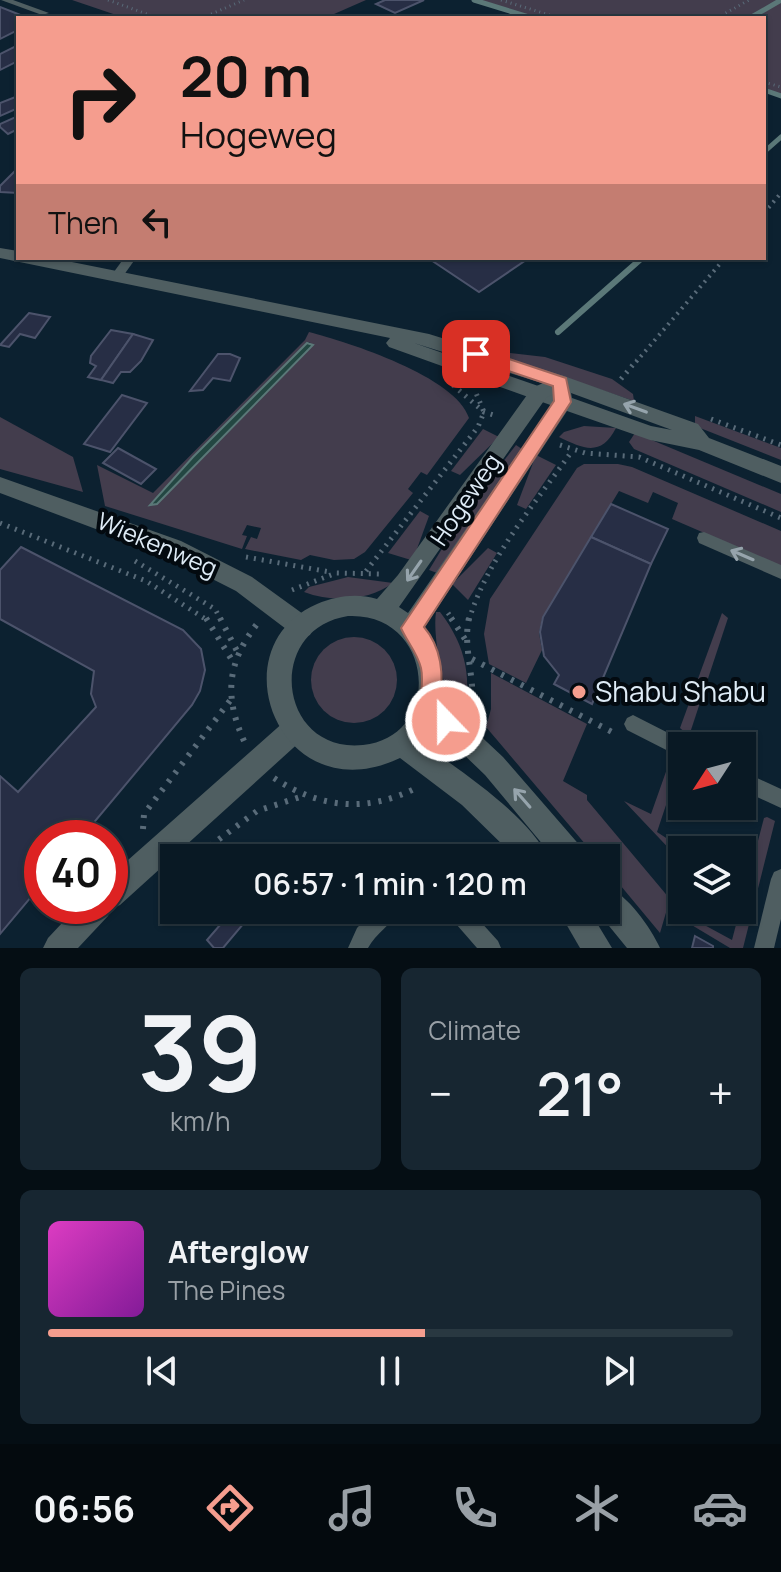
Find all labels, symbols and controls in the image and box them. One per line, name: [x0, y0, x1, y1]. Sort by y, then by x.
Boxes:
text: 20 m: [180, 37, 312, 114]
icon: right: [48, 48, 152, 152]
text: Hogeweg: [180, 110, 337, 159]
icon: left: [135, 200, 179, 244]
text: Then: [48, 202, 119, 243]
pin: [442, 320, 510, 388]
icon: arrive: [454, 332, 498, 376]
one-way arrow: [623, 399, 648, 414]
street label: Hogeweg: [422, 447, 508, 552]
street label: Wiekenweg: [93, 504, 223, 584]
one-way arrow: [730, 546, 755, 561]
one-way arrow: [406, 560, 422, 582]
place label: Shabu Shabu: [595, 672, 766, 710]
position arrow: [404, 679, 488, 763]
marker: Shabu Shabu: [570, 683, 588, 701]
north arrow: [668, 732, 756, 820]
map controls: [668, 732, 756, 924]
one-way arrow: [513, 788, 531, 809]
speed limit sign: 40: [24, 820, 128, 924]
button: layers: [668, 836, 756, 924]
text: 06:57 · 1 min · 120 m: [253, 863, 527, 904]
text: 39: [138, 980, 263, 1122]
text: Climate: [429, 1012, 521, 1048]
text: 21°: [536, 1052, 624, 1134]
text: −: [429, 1063, 452, 1123]
text: +: [708, 1063, 733, 1123]
text: km/h: [170, 1103, 230, 1139]
text: Afterglow: [168, 1231, 309, 1272]
text: The Pines: [168, 1272, 285, 1308]
icon: previous: [140, 1349, 184, 1393]
icon: pause: [368, 1349, 412, 1393]
icon: next: [597, 1349, 641, 1393]
icon: directions: [202, 1480, 258, 1536]
icon: music: [324, 1480, 380, 1536]
icon: phone: [447, 1480, 503, 1536]
icon: climate: [569, 1480, 625, 1536]
icon: car: [692, 1480, 748, 1536]
text: 06:56: [33, 1484, 135, 1533]

